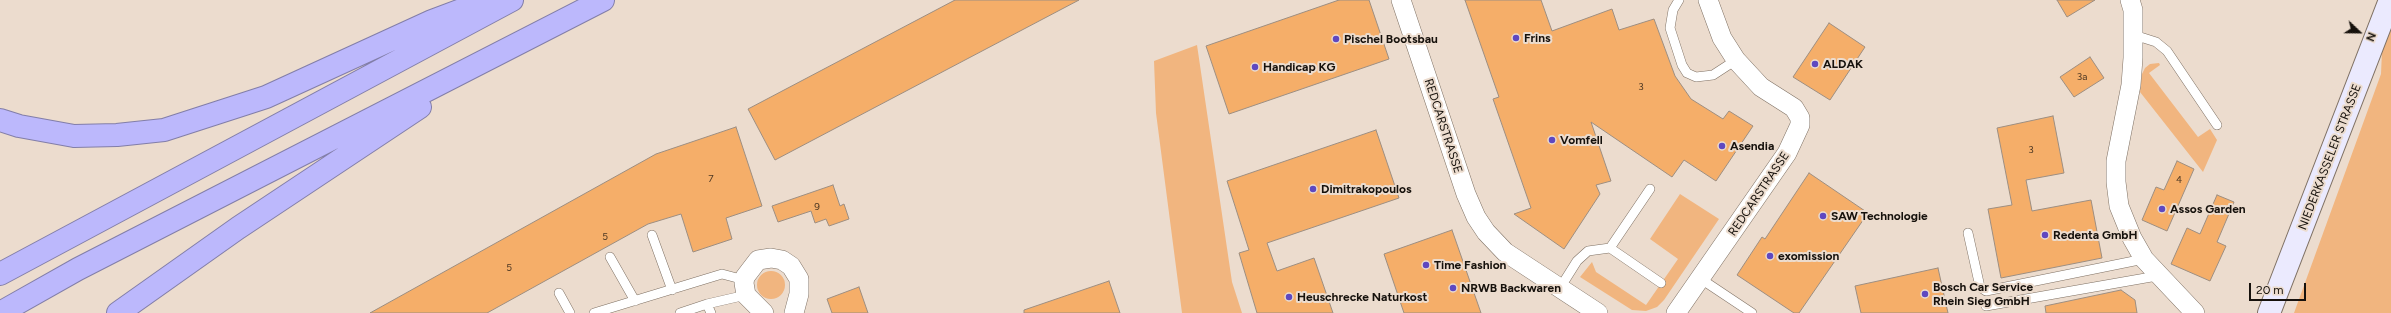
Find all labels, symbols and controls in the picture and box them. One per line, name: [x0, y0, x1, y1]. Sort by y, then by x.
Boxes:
north arrow: [2339, 12, 2379, 52]
text: N: [2363, 30, 2378, 43]
place label: Frins: [1524, 31, 1551, 45]
place label: Pischel Bootsbau: [1344, 32, 1438, 46]
marker: Frins: [1511, 33, 1521, 43]
marker: Pischel Bootsbau: [1331, 34, 1341, 44]
place label: ALDAK: [1823, 57, 1863, 71]
marker: ALDAK: [1810, 59, 1820, 69]
place label: Handicap KG: [1263, 60, 1335, 74]
marker: Handicap KG: [1250, 62, 1260, 72]
house number: 3a: [2077, 71, 2087, 83]
street label: REDCARSTRASSE: [1421, 77, 1465, 175]
house number: 3: [1638, 81, 1644, 93]
street label: NIEDERKASSELER STRASSE: [2295, 82, 2365, 232]
place label: Vomfell: [1560, 133, 1603, 147]
marker: Vomfell: [1547, 135, 1557, 145]
place label: Asendia: [1730, 139, 1774, 153]
marker: Asendia: [1717, 141, 1727, 151]
house number: 3: [2028, 144, 2034, 156]
street label: REDCARSTRASSE: [1725, 149, 1793, 239]
house number: 7: [708, 173, 714, 185]
house number: 4: [2176, 174, 2182, 186]
place label: Dimitrakopoulos: [1321, 182, 1412, 196]
marker: Dimitrakopoulos: [1308, 184, 1318, 194]
house number: 9: [814, 201, 820, 213]
place label: Assos Garden: [2170, 202, 2246, 216]
marker: Assos Garden: [2157, 204, 2167, 214]
place label: SAW Technologie: [1831, 209, 1928, 223]
marker: SAW Technologie: [1818, 211, 1828, 221]
place label: Redenta GmbH: [2053, 228, 2137, 242]
marker: Redenta GmbH: [2040, 230, 2050, 240]
house number: 5: [602, 231, 608, 243]
place label: exomission: [1778, 249, 1839, 263]
marker: exomission: [1765, 251, 1775, 261]
place label: Time Fashion: [1434, 258, 1506, 272]
marker: Time Fashion: [1421, 260, 1431, 270]
house number: 5: [506, 262, 512, 274]
scale bar: [2251, 275, 2308, 301]
place label: Bosch Car Service Rhein Sieg GmbH: [1933, 280, 2033, 308]
place label: NRWB Backwaren: [1461, 281, 1561, 295]
marker: NRWB Backwaren: [1448, 283, 1458, 293]
text: 20 m: [2256, 283, 2284, 297]
marker: Bosch Car Service Rhein Sieg GmbH: [1920, 289, 1930, 299]
place label: Heuschrecke Naturkost: [1297, 290, 1427, 304]
marker: Heuschrecke Naturkost: [1284, 292, 1294, 302]

